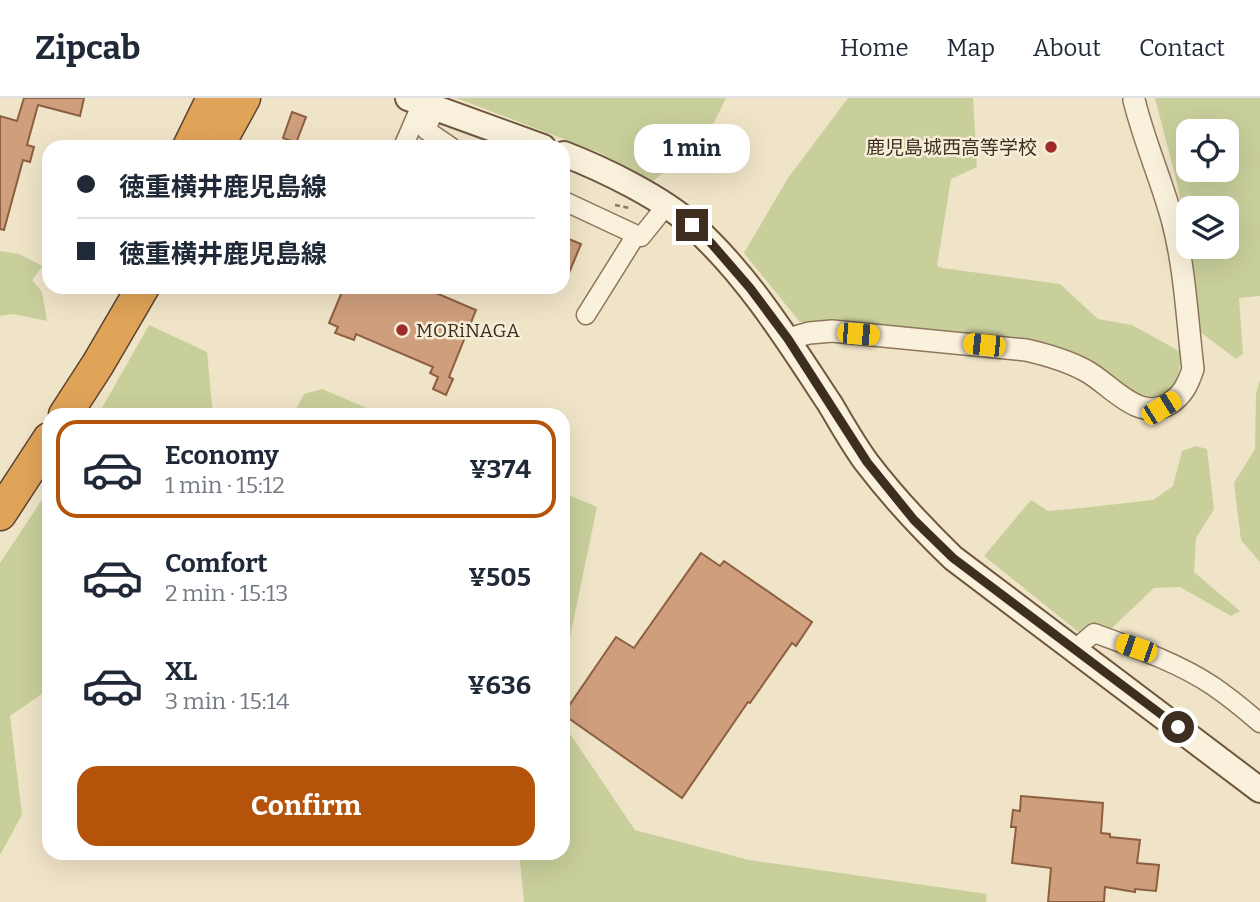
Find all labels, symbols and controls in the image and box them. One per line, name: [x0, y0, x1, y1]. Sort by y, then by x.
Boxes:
text: Zipcab: [35, 28, 140, 68]
text: Home: [840, 34, 909, 62]
text: Map: [947, 34, 995, 62]
text: About: [1033, 34, 1101, 62]
text: Contact: [1139, 34, 1225, 62]
map controls: [1176, 119, 1239, 259]
button: locate: [1176, 119, 1239, 182]
callout: 1 min: [634, 123, 750, 172]
text: 1 min: [663, 134, 721, 162]
place label: 鹿児島城西高等学校: [866, 136, 1037, 159]
marker: 鹿児島城西高等学校: [1043, 139, 1059, 155]
text: 徳重横井鹿児島線: [119, 172, 327, 203]
button: layers: [1176, 196, 1239, 259]
route end: [676, 209, 708, 241]
text: 徳重横井鹿児島線: [119, 239, 327, 270]
place label: MORiNAGA: [416, 319, 520, 342]
marker: MORiNAGA: [394, 322, 410, 338]
car: [837, 322, 880, 346]
car: [963, 332, 1006, 358]
car: [1138, 388, 1185, 428]
icon: car: [81, 438, 144, 501]
text: Economy: [165, 440, 279, 471]
text: ¥374: [469, 454, 531, 485]
text: 1 min · 15:12: [165, 471, 285, 499]
icon: car: [81, 546, 144, 609]
text: Comfort: [165, 548, 268, 579]
text: ¥505: [468, 562, 531, 593]
text: 2 min · 15:13: [165, 579, 288, 607]
car: [1113, 631, 1160, 665]
icon: car: [81, 654, 144, 717]
text: XL: [165, 656, 197, 687]
text: ¥636: [467, 670, 531, 701]
text: 3 min · 15:14: [165, 687, 289, 715]
route start: [1162, 711, 1194, 743]
button: Confirm: [77, 766, 535, 846]

